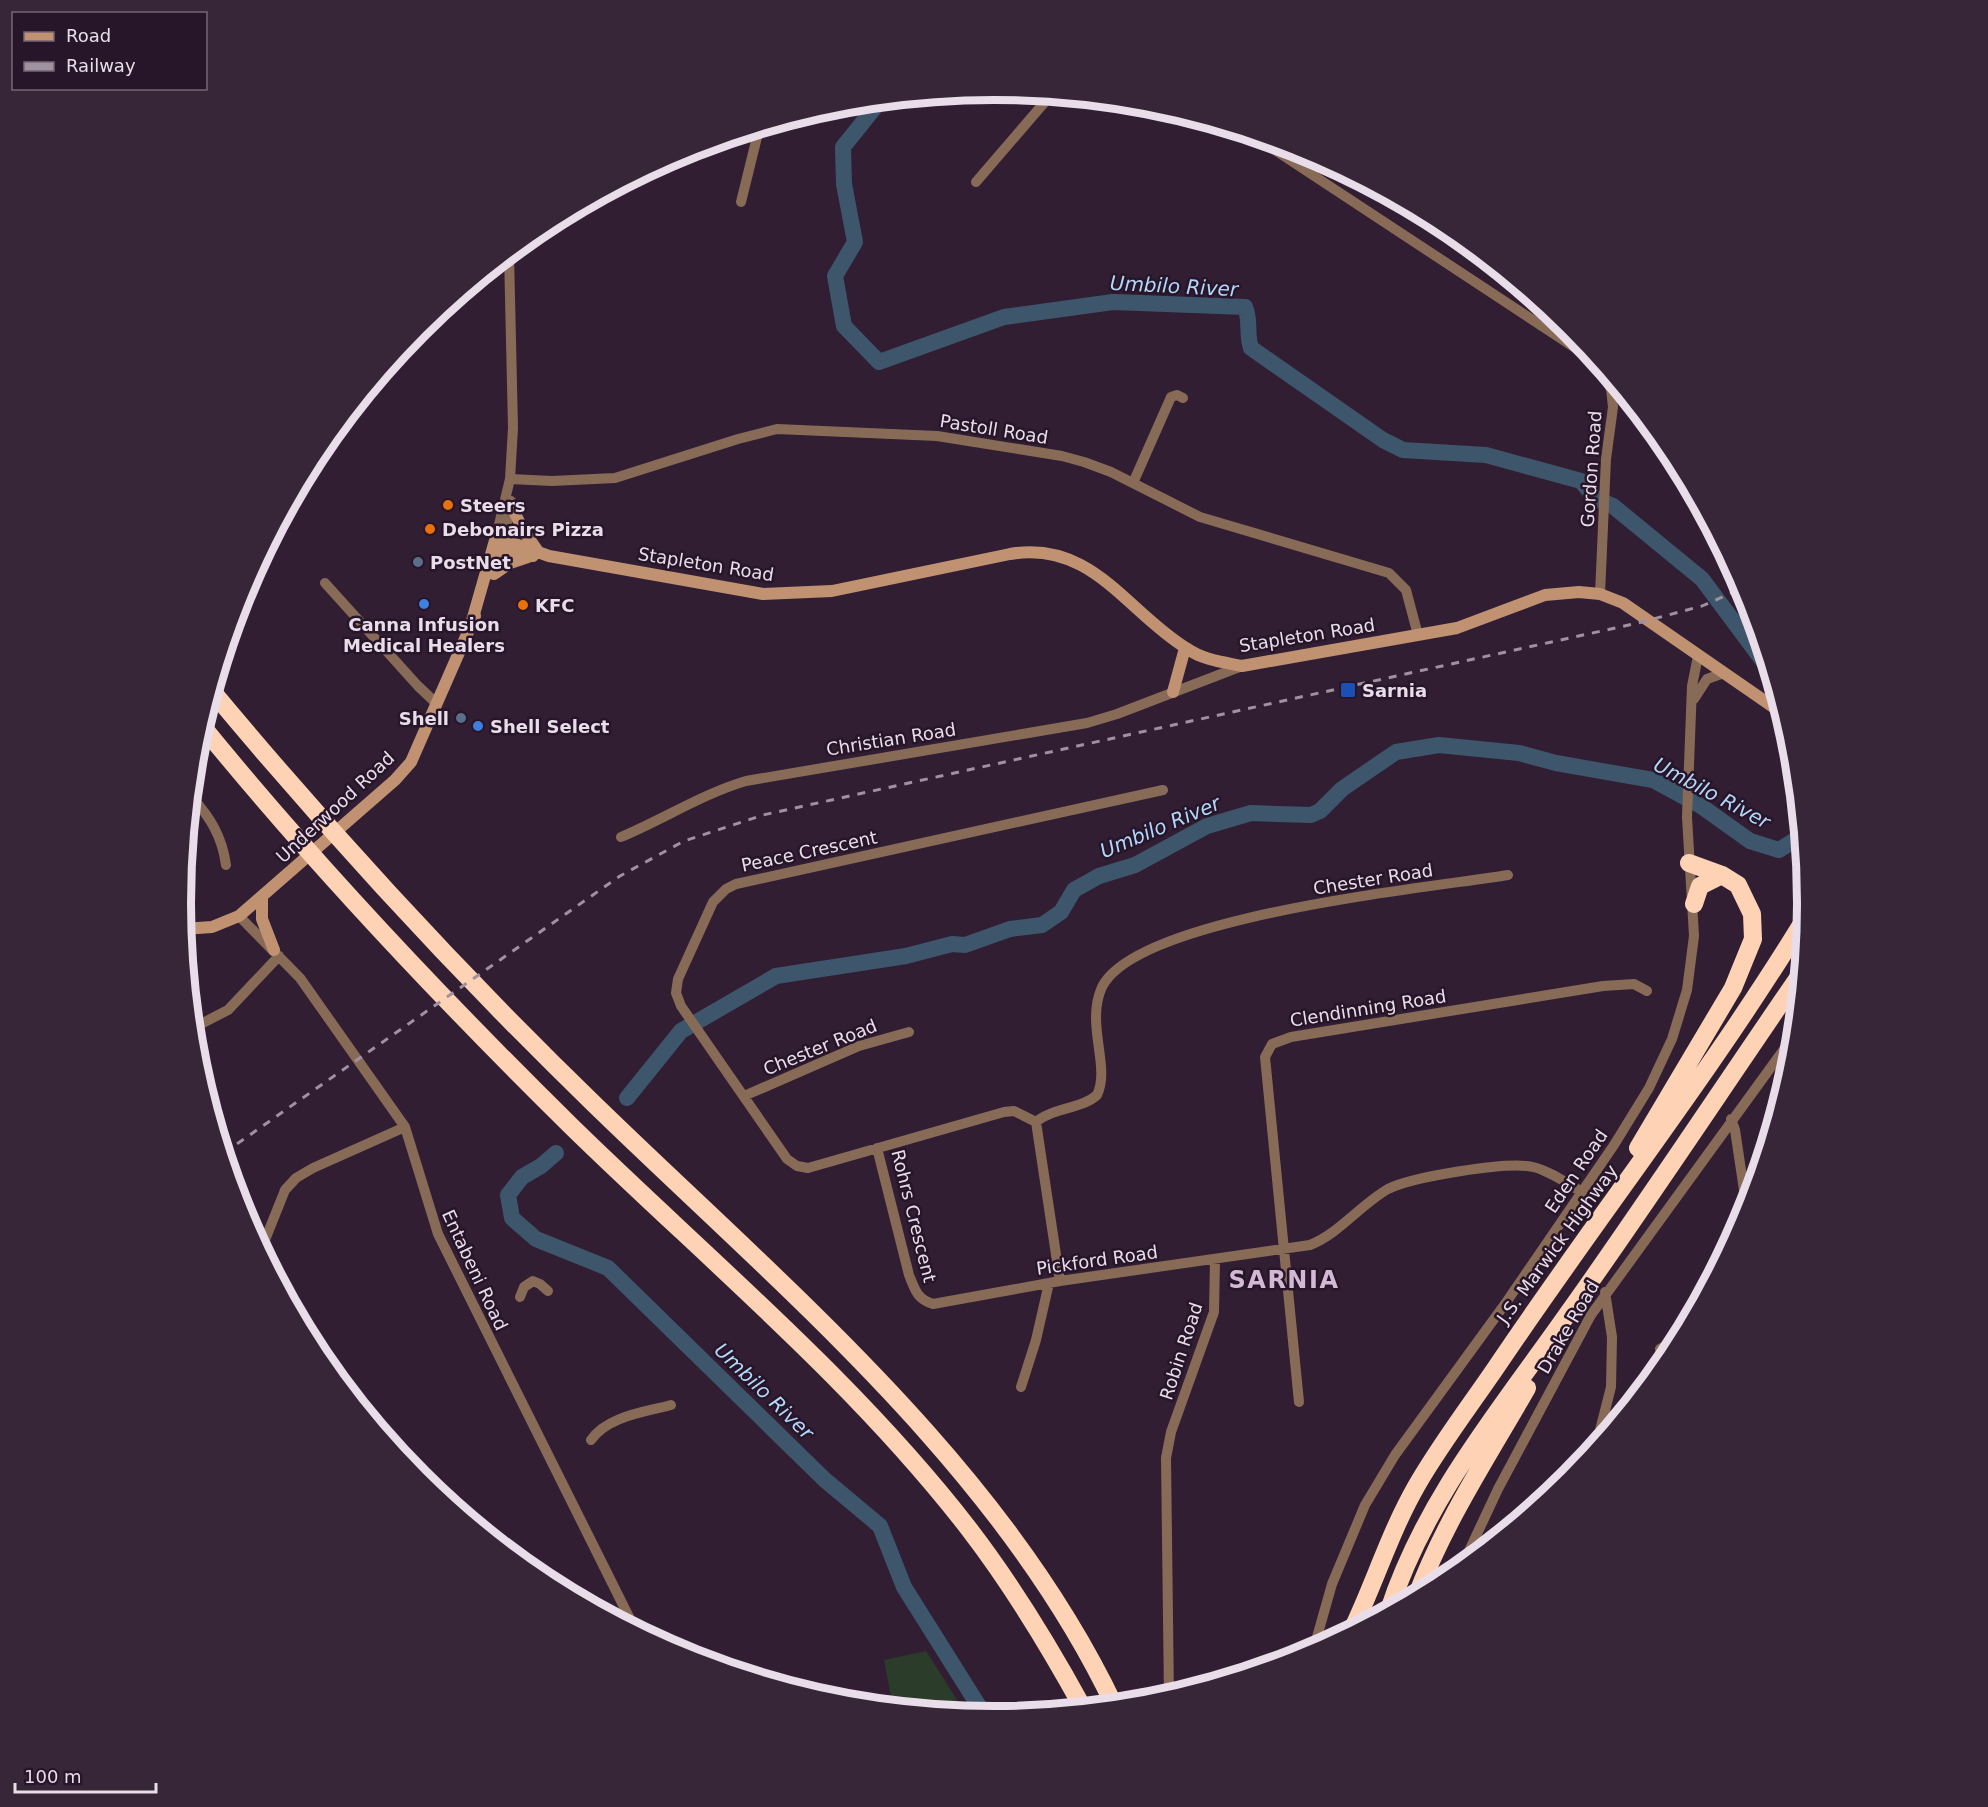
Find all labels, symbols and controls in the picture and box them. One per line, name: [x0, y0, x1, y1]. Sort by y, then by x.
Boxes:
legend: [12, 12, 207, 90]
text: Road: [66, 25, 111, 46]
text: Railway: [66, 55, 136, 76]
water label: Umbilo River: [1109, 271, 1240, 301]
street label: Pastoll Road: [938, 410, 1050, 448]
street label: Gordon Road: [1576, 410, 1606, 528]
place label: Steers: [460, 495, 526, 516]
marker: Steers: [441, 498, 455, 512]
place label: Debonairs Pizza: [442, 519, 604, 540]
marker: Debonairs Pizza: [423, 522, 437, 536]
street label: Stapleton Road: [637, 543, 775, 585]
place label: PostNet: [430, 552, 511, 573]
marker: PostNet: [411, 555, 425, 569]
place label: KFC: [535, 595, 574, 616]
marker: Canna Infusion Medical Healers: [417, 597, 431, 611]
marker: KFC: [516, 598, 530, 612]
place label: Canna Infusion Medical Healers: [343, 614, 505, 656]
street label: Stapleton Road: [1238, 614, 1376, 656]
place label: Sarnia: [1362, 680, 1427, 701]
marker: Sarnia: [1339, 681, 1357, 699]
place label: Shell: [399, 708, 449, 729]
marker: Shell: [454, 711, 468, 725]
place label: Shell Select: [490, 716, 610, 737]
street label: Christian Road: [825, 718, 957, 760]
marker: Shell Select: [471, 719, 485, 733]
street label: Underwood Road: [272, 747, 398, 867]
water label: Umbilo River: [1650, 752, 1776, 835]
water label: Umbilo River: [1096, 790, 1225, 863]
street label: Peace Crescent: [739, 826, 879, 876]
street label: Chester Road: [1312, 859, 1434, 899]
street label: Clendinning Road: [1288, 985, 1448, 1031]
street label: Chester Road: [760, 1015, 880, 1079]
street label: Eden Road: [1540, 1125, 1612, 1217]
street label: Rohrs Crescent: [887, 1147, 941, 1285]
street label: J.S. Marwick Highway: [1492, 1160, 1622, 1328]
street label: Entabeni Road: [438, 1206, 512, 1334]
street label: Pickford Road: [1035, 1241, 1159, 1279]
district label: SARNIA: [1229, 1266, 1339, 1294]
street label: Drake Road: [1533, 1277, 1603, 1377]
street label: Robin Road: [1155, 1300, 1207, 1402]
water label: Umbilo River: [710, 1338, 820, 1445]
scale bar: [15, 1756, 156, 1794]
text: 100 m: [24, 1766, 82, 1787]

